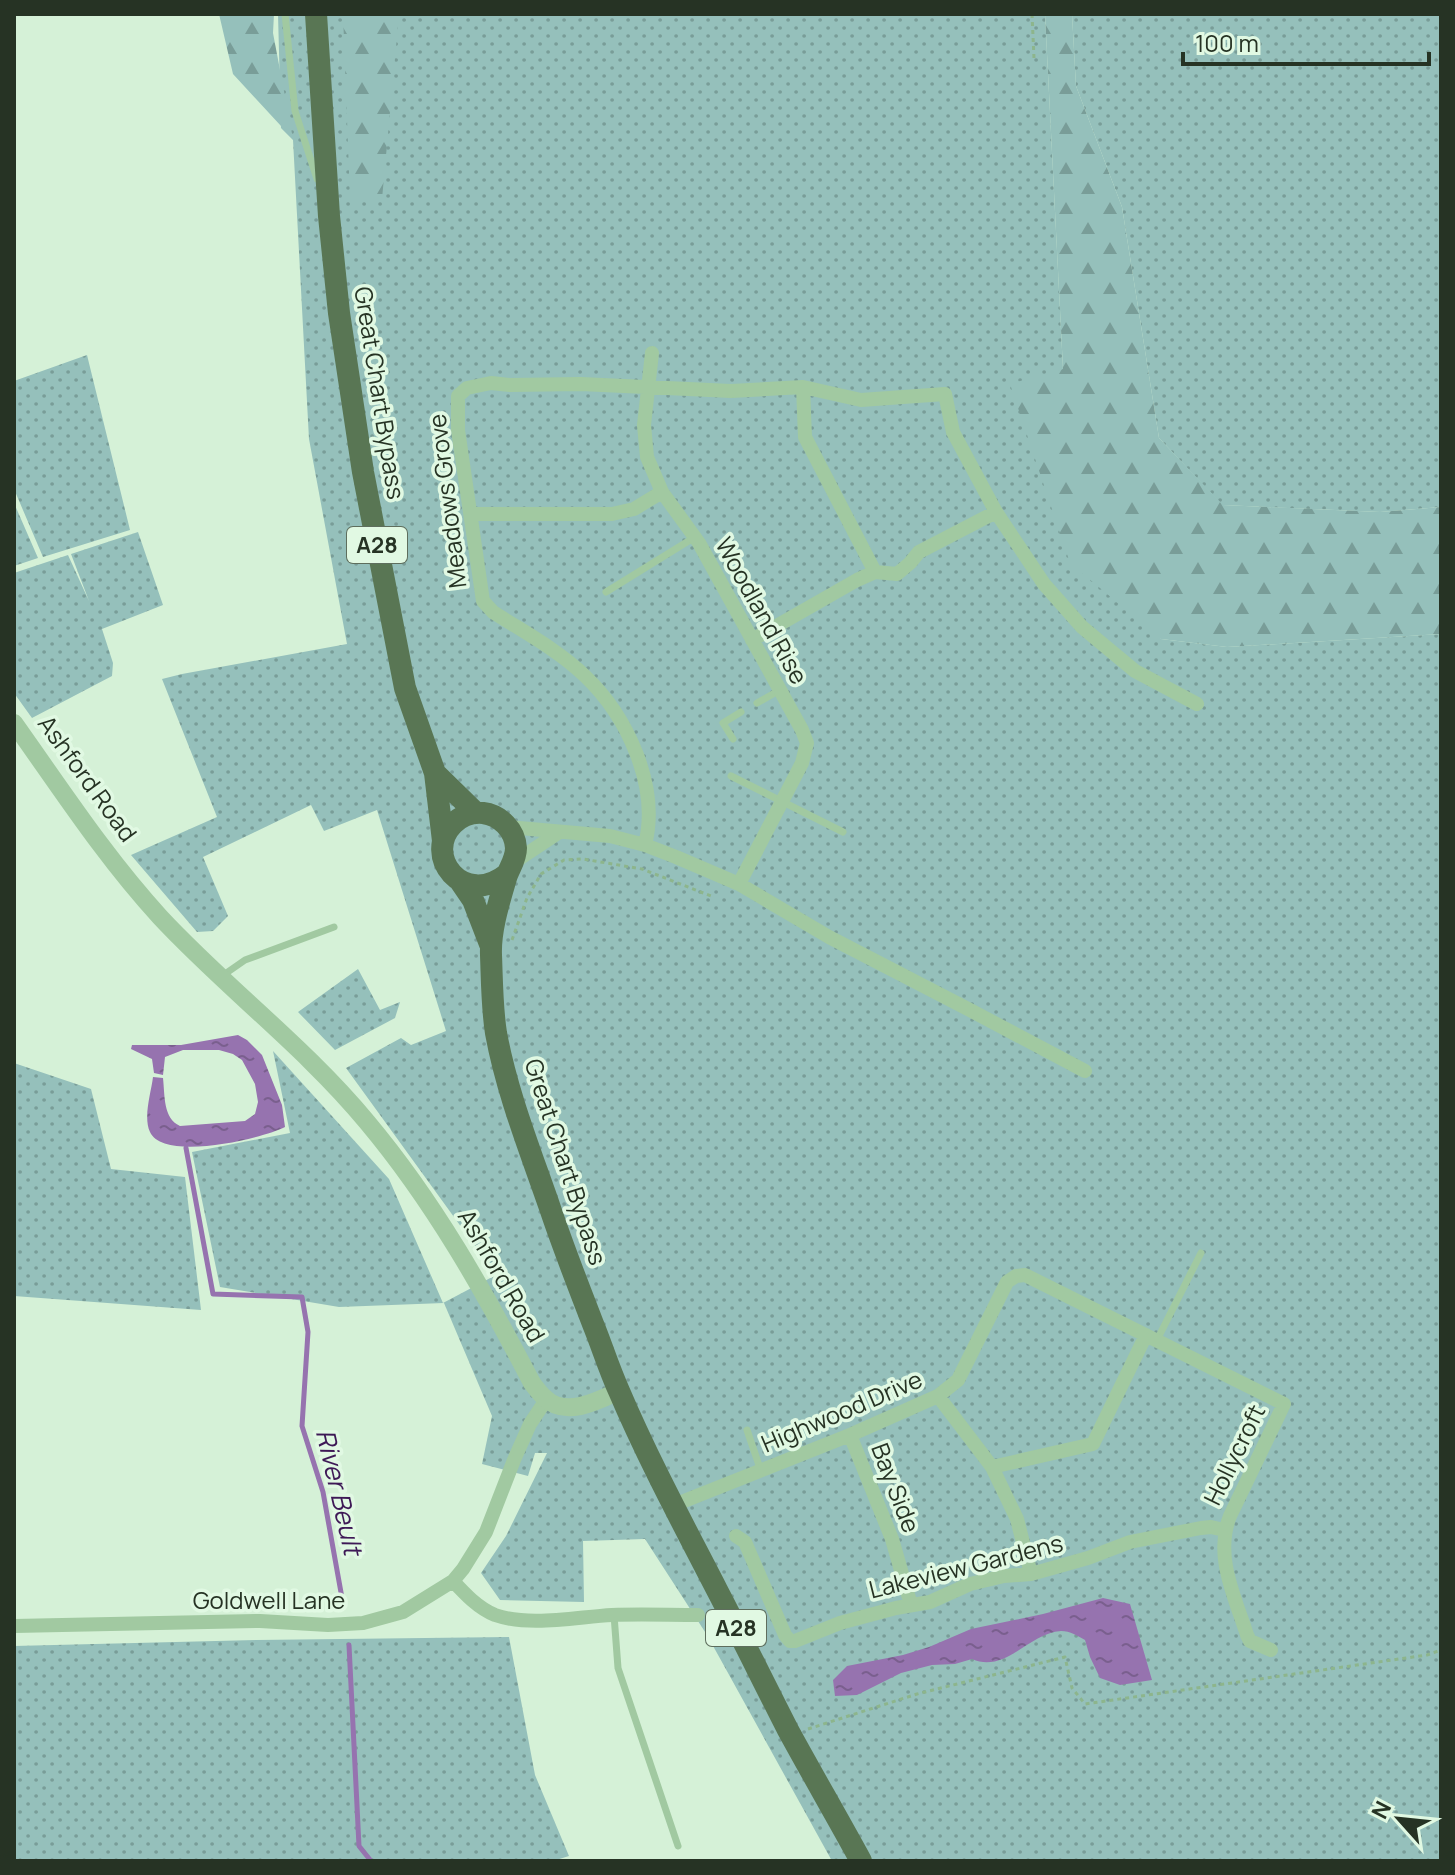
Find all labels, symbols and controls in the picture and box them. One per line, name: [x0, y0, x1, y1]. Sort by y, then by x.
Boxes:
scale bar: [1183, 16, 1429, 66]
text: 100 m: [1195, 26, 1259, 59]
street label: Great Chart Bypass: [347, 284, 414, 501]
street label: Meadows Grove: [419, 412, 474, 590]
road number: A28: [347, 527, 407, 563]
street label: Woodland Rise: [708, 531, 816, 690]
street label: Ashford Road: [31, 708, 145, 848]
street label: Great Chart Bypass: [518, 1054, 615, 1269]
street label: Ashford Road: [451, 1203, 554, 1348]
street label: Highwood Drive: [756, 1362, 927, 1459]
street label: Hollycroft: [1195, 1399, 1272, 1510]
water label: River Beult: [308, 1425, 372, 1561]
street label: Bay Side: [864, 1438, 929, 1537]
street label: Lakeview Gardens: [865, 1525, 1066, 1606]
street label: Goldwell Lane: [193, 1583, 345, 1616]
road number: A28: [706, 1610, 766, 1646]
north arrow: [1359, 1779, 1439, 1859]
text: N: [1364, 1796, 1398, 1824]

